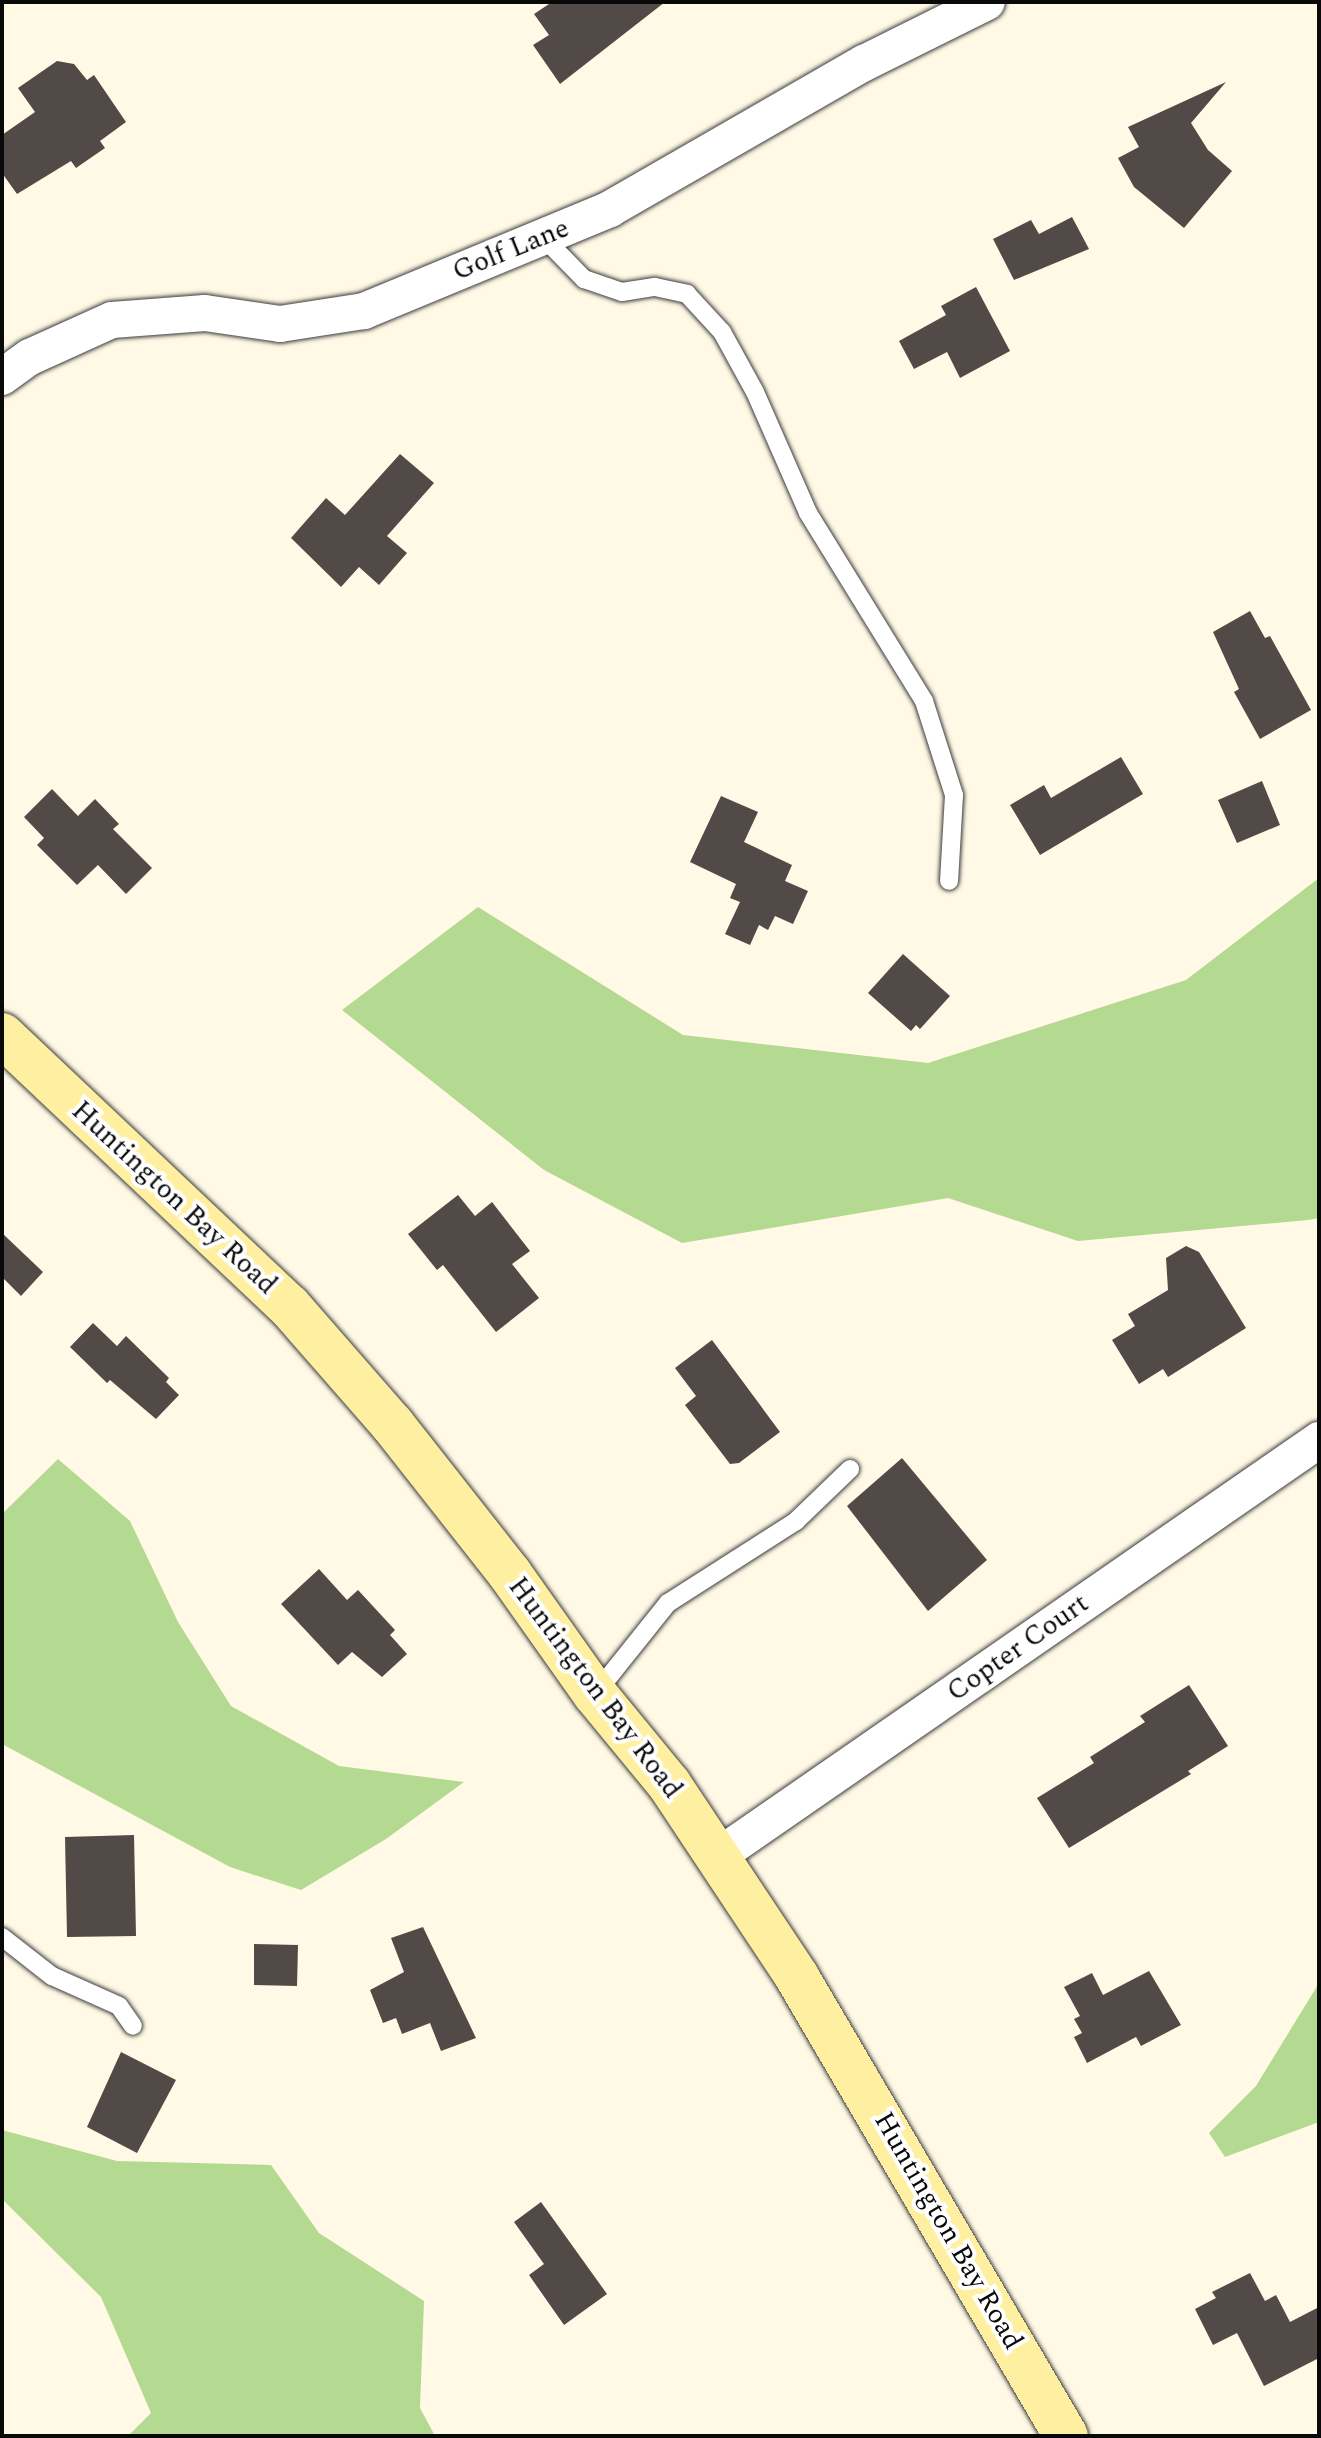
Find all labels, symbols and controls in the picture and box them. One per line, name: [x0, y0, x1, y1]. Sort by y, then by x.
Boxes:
street label: Golf Lane: [448, 211, 574, 289]
street label: Huntington Bay Road: [64, 1094, 284, 1302]
street label: Huntington Bay Road: [501, 1571, 689, 1805]
street label: Copter Court: [941, 1587, 1095, 1709]
street label: Huntington Bay Road: [866, 2106, 1030, 2356]

